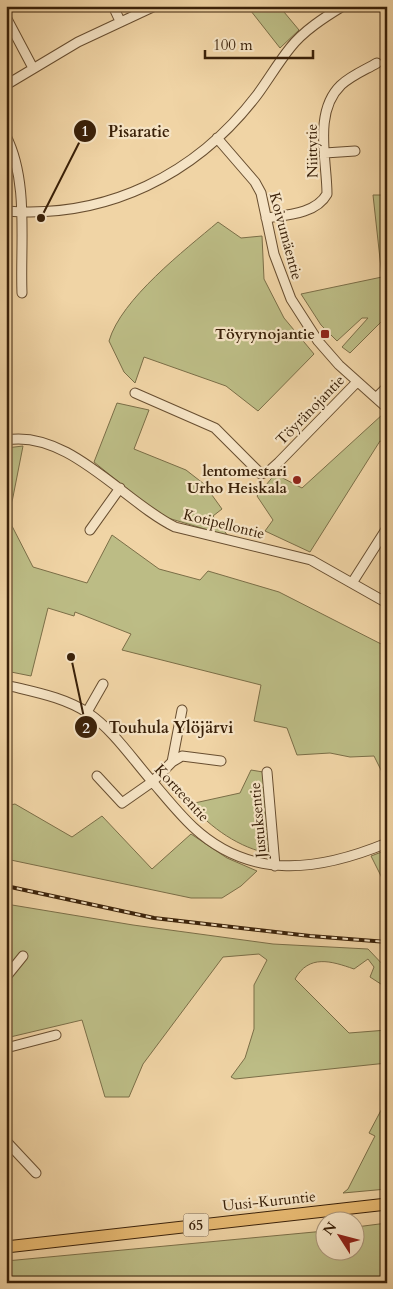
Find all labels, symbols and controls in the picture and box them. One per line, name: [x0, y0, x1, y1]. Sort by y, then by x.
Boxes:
scale bar: [205, 28, 313, 60]
text: 100 m: [213, 35, 253, 55]
callout: Pisaratie: [73, 116, 180, 147]
text: 1: [81, 121, 89, 141]
text: Pisaratie: [108, 121, 170, 143]
street label: Niittytie: [302, 123, 322, 178]
street label: Koivumäentie: [265, 190, 307, 282]
place label: Töyrynojantie: [215, 324, 315, 344]
marker: Töyrynojantie: [319, 328, 331, 340]
street label: Töyränojantie: [271, 370, 349, 450]
place label: lentomestari Urho Heiskala: [187, 461, 288, 498]
marker: lentomestari Urho Heiskala: [291, 474, 303, 486]
street label: Kotipellontie: [181, 504, 267, 544]
callout: Touhula Ylöjärvi: [74, 712, 243, 743]
text: Touhula Ylöjärvi: [109, 717, 233, 739]
text: 2: [82, 718, 90, 738]
street label: Kortteentie: [150, 760, 214, 826]
street label: Justuksentie: [245, 781, 271, 860]
street label: Uusi-Kuruntie: [221, 1186, 317, 1216]
north arrow: [316, 1212, 366, 1262]
road number: 65: [184, 1214, 208, 1236]
text: N: [319, 1218, 341, 1239]

